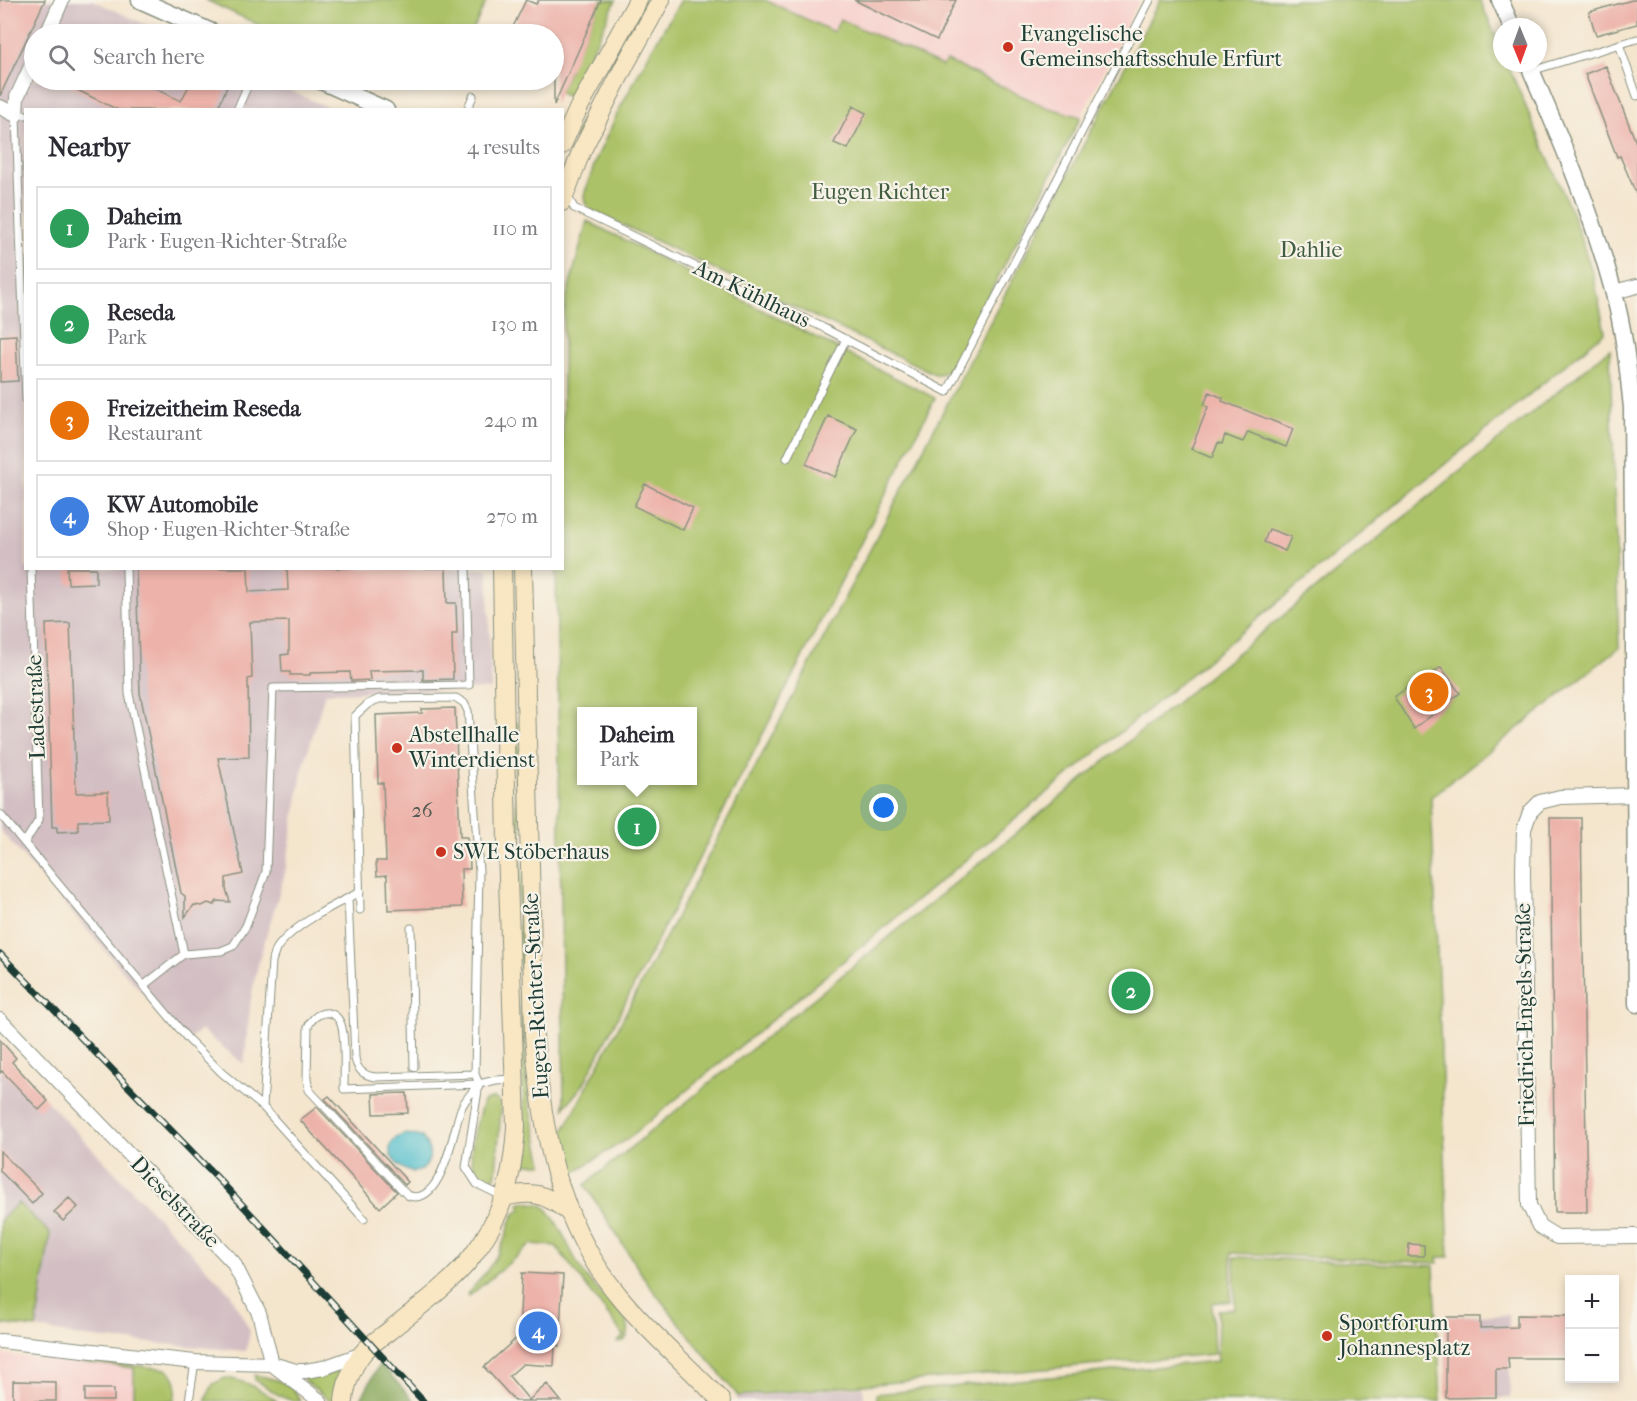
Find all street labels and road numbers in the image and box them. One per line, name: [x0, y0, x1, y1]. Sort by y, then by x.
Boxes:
street label: Am Kühlhaus: [688, 254, 815, 333]
street label: Ladestraße: [21, 654, 51, 760]
street label: Eugen-Richter-Straße: [518, 892, 554, 1100]
street label: Friedrich-Engels-Straße: [1510, 903, 1540, 1127]
street label: Dieselstraße: [125, 1151, 225, 1253]

